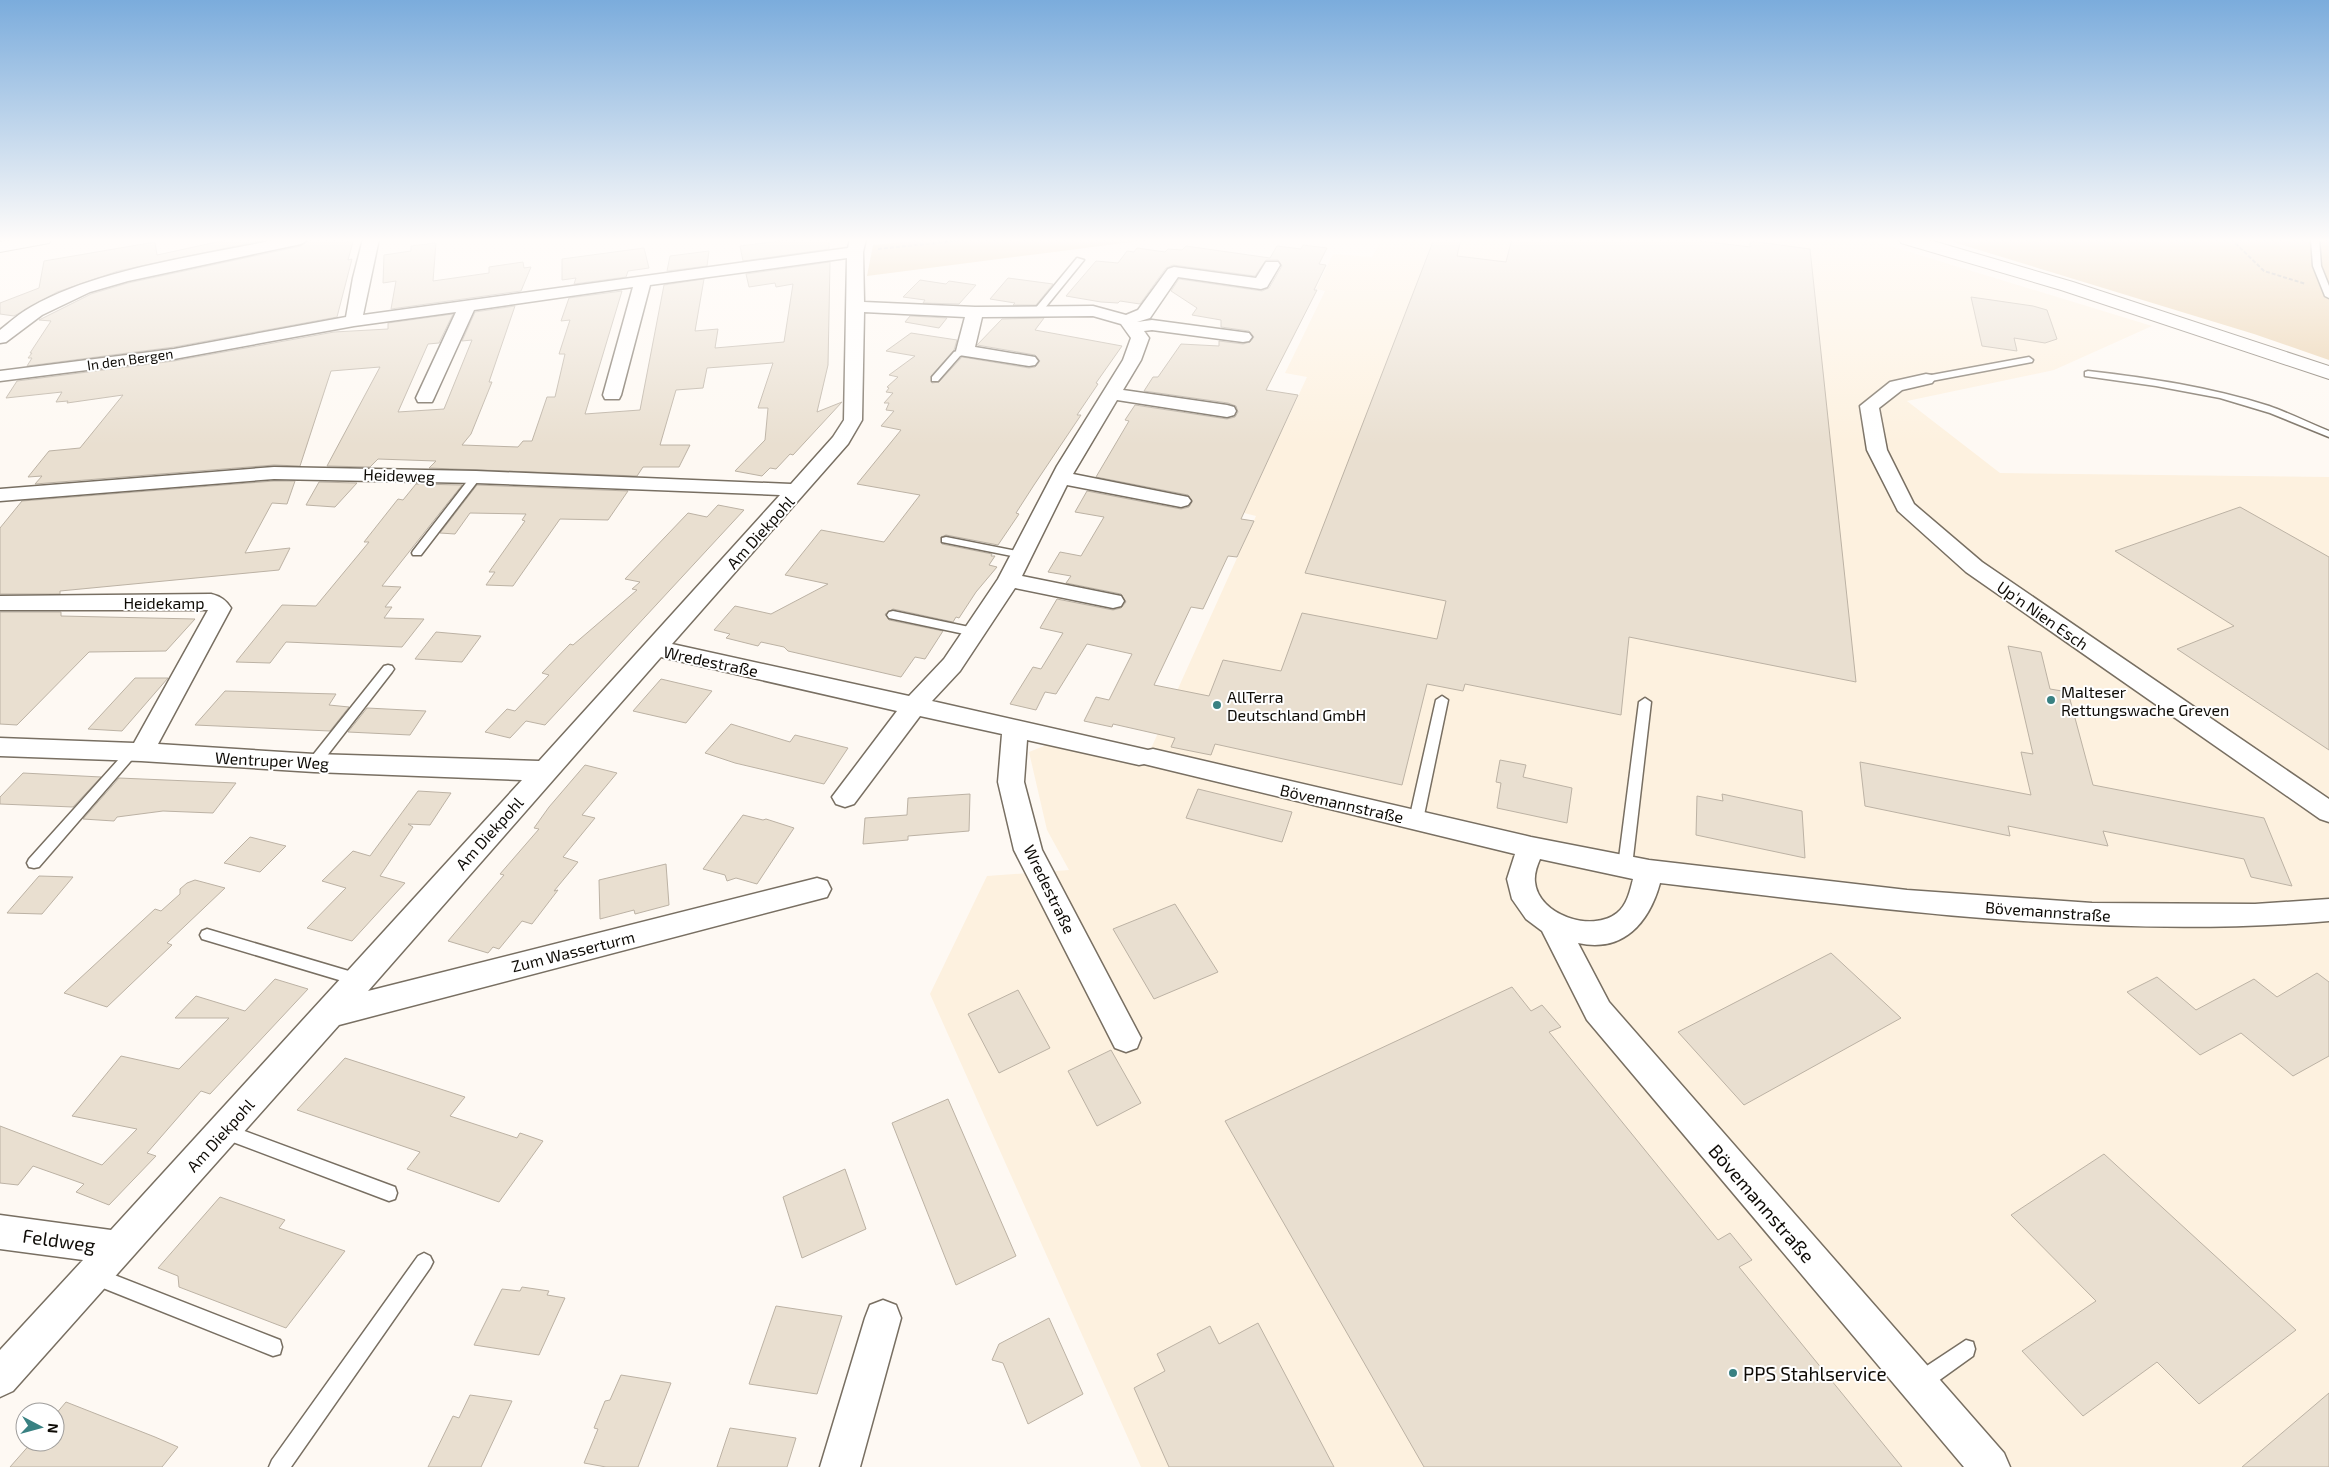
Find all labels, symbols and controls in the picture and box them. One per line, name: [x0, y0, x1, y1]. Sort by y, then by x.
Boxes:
street label: In den Bergen: [86, 345, 174, 373]
street label: Heideweg: [363, 464, 435, 486]
street label: Am Diekpohl: [722, 492, 798, 572]
street label: Up'n Nien Esch: [1994, 577, 2092, 653]
street label: Heidekamp: [123, 593, 205, 612]
street label: Wredestraße: [662, 642, 760, 680]
place label: Malteser Rettungswache Greven: [2061, 682, 2229, 719]
place label: AllTerra Deutschland GmbH: [1227, 687, 1366, 724]
marker: Malteser Rettungswache Greven: [2045, 694, 2057, 706]
marker: AllTerra Deutschland GmbH: [1211, 699, 1223, 711]
street label: Wentruper Weg: [215, 748, 330, 772]
street label: Bövemannstraße: [1278, 780, 1406, 826]
street label: Am Diekpohl: [451, 793, 527, 873]
street label: Wredestraße: [1020, 842, 1080, 936]
street label: Bövemannstraße: [1984, 897, 2112, 925]
street label: Zum Wasserturm: [509, 927, 637, 975]
street label: Am Diekpohl: [182, 1095, 258, 1175]
street label: Bövemannstraße: [1704, 1139, 1820, 1267]
street label: Feldweg: [21, 1224, 97, 1257]
place label: PPS Stahlservice: [1743, 1362, 1887, 1385]
marker: PPS Stahlservice: [1727, 1367, 1739, 1379]
north arrow: [15, 1402, 65, 1452]
text: N: [44, 1422, 62, 1434]

